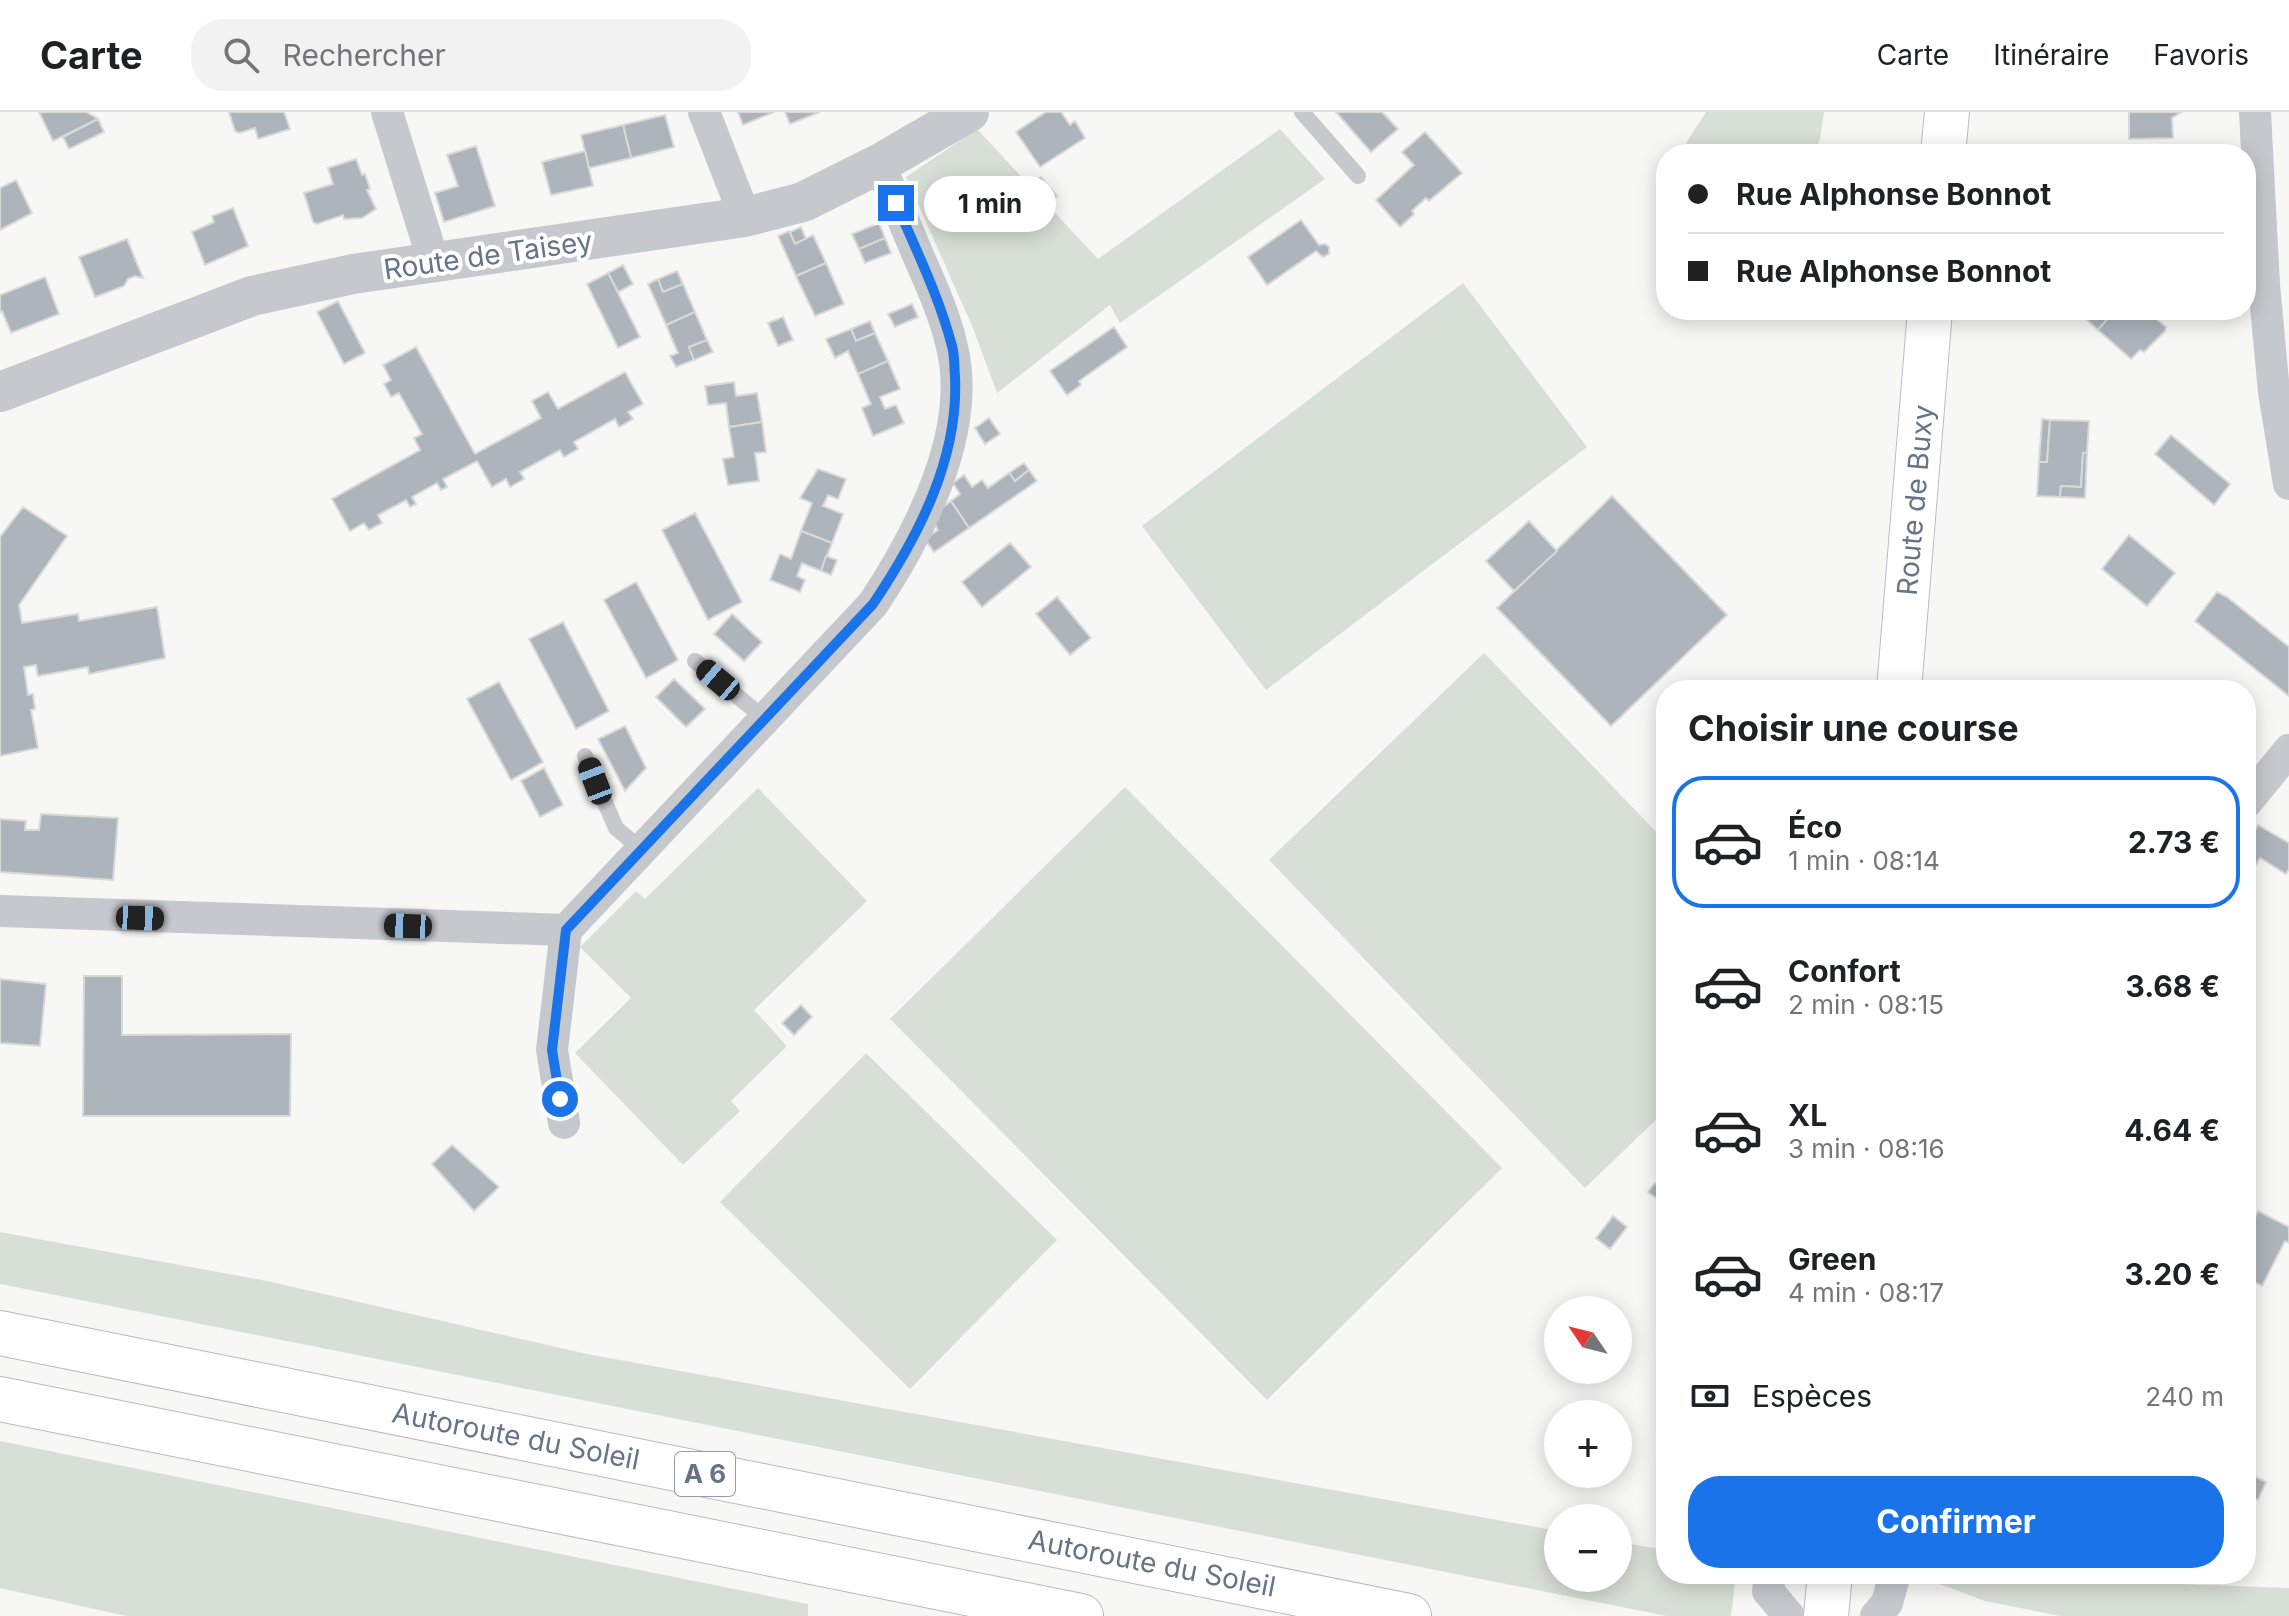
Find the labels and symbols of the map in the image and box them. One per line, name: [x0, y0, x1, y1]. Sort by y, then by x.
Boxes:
callout: 1 min: [924, 175, 1056, 231]
route end: [878, 185, 914, 221]
street label: Route de Taisey: [382, 224, 594, 286]
street label: Route de Buxy: [1890, 403, 1940, 597]
car: [692, 655, 744, 705]
car: [575, 754, 615, 808]
car: [116, 905, 164, 931]
car: [384, 913, 432, 939]
route start: [542, 1081, 578, 1117]
north arrow: [1544, 1296, 1632, 1384]
street label: Autoroute du Soleil: [390, 1395, 642, 1477]
road number: A 6: [675, 1452, 735, 1496]
street label: Autoroute du Soleil: [1026, 1522, 1278, 1604]

